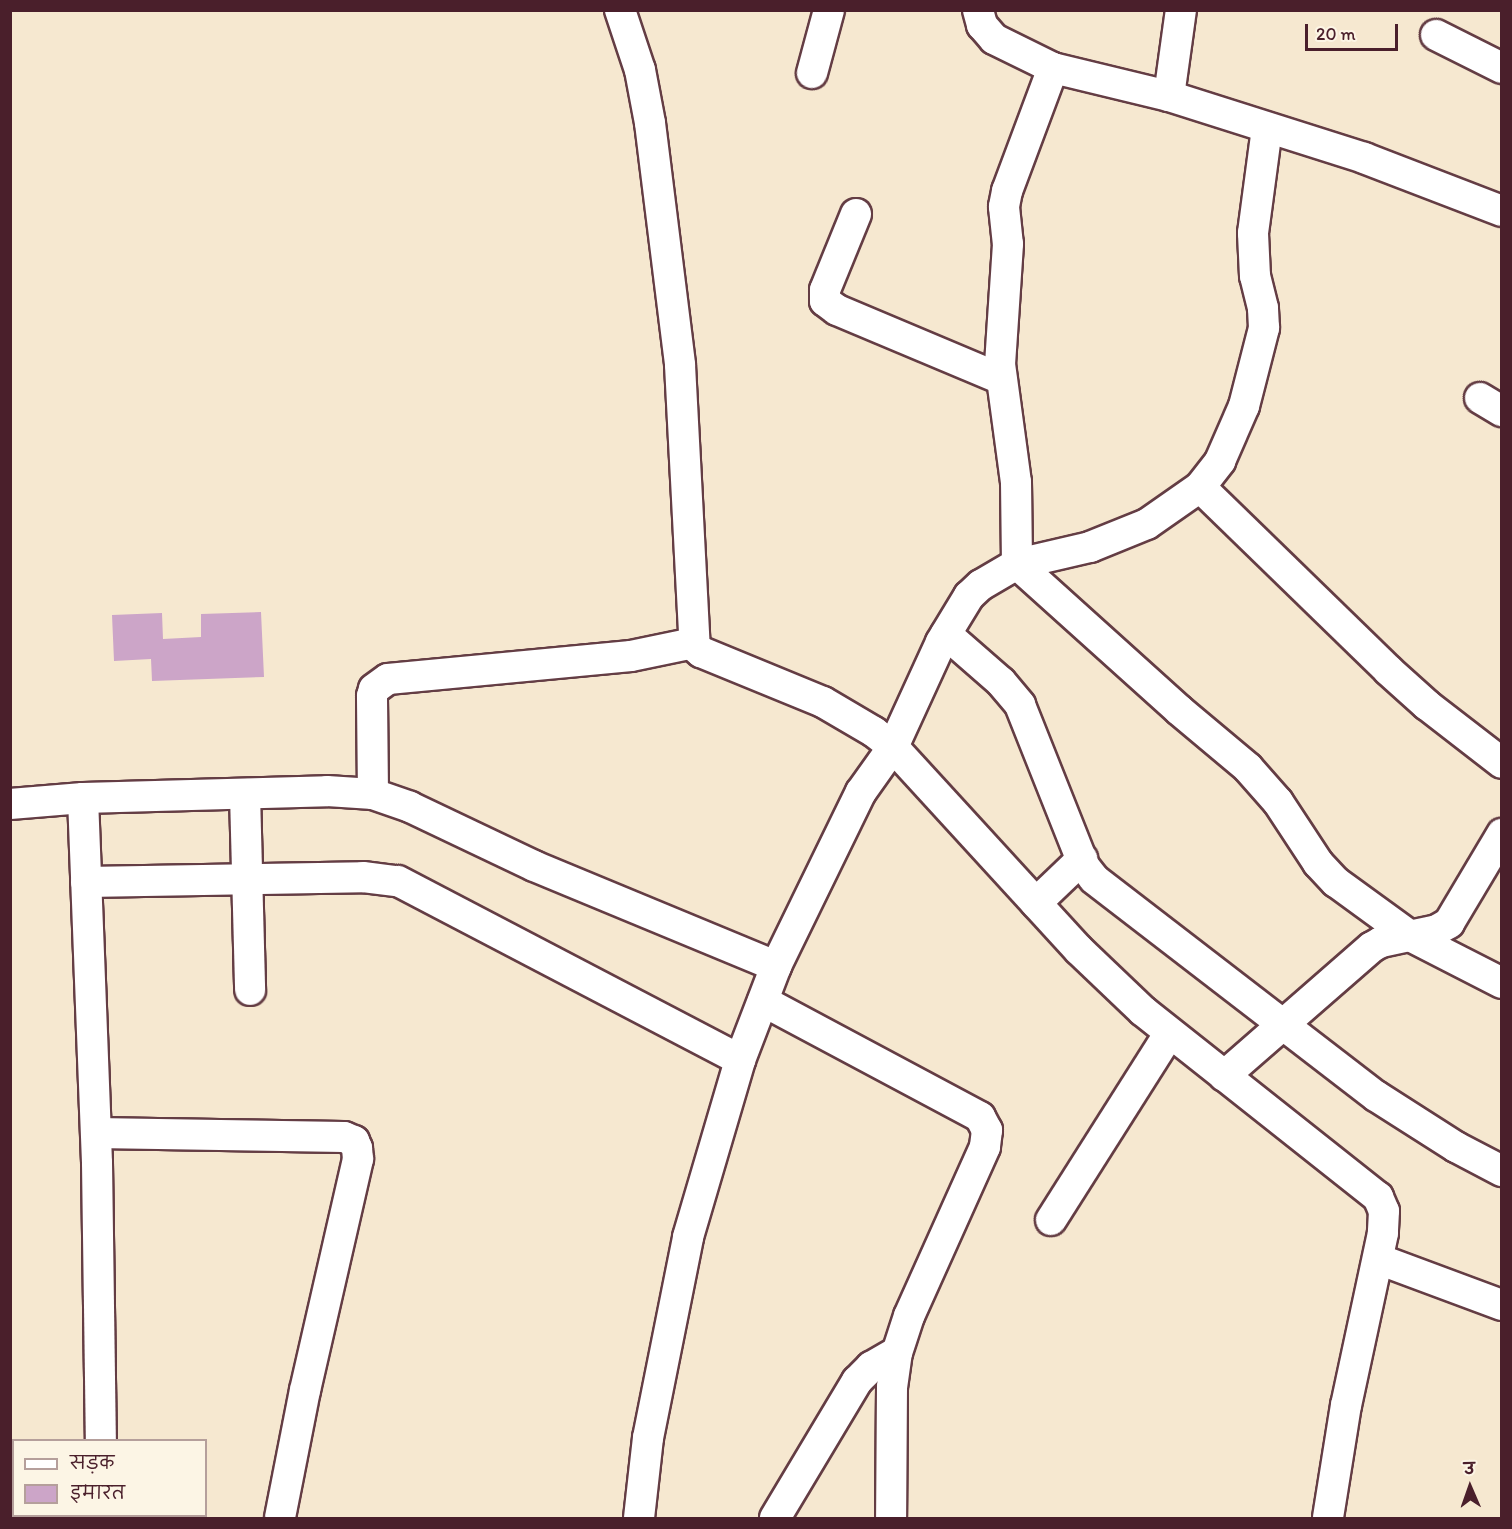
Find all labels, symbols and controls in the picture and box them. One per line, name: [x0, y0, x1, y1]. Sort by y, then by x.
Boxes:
scale bar: [1308, 12, 1401, 50]
text: 20 m: [1316, 23, 1356, 45]
legend: [12, 1439, 207, 1517]
text: सड़क: [70, 1452, 114, 1474]
north arrow: [1440, 1457, 1500, 1517]
text: उ: [1464, 1459, 1475, 1478]
text: इमारत: [70, 1482, 125, 1504]

